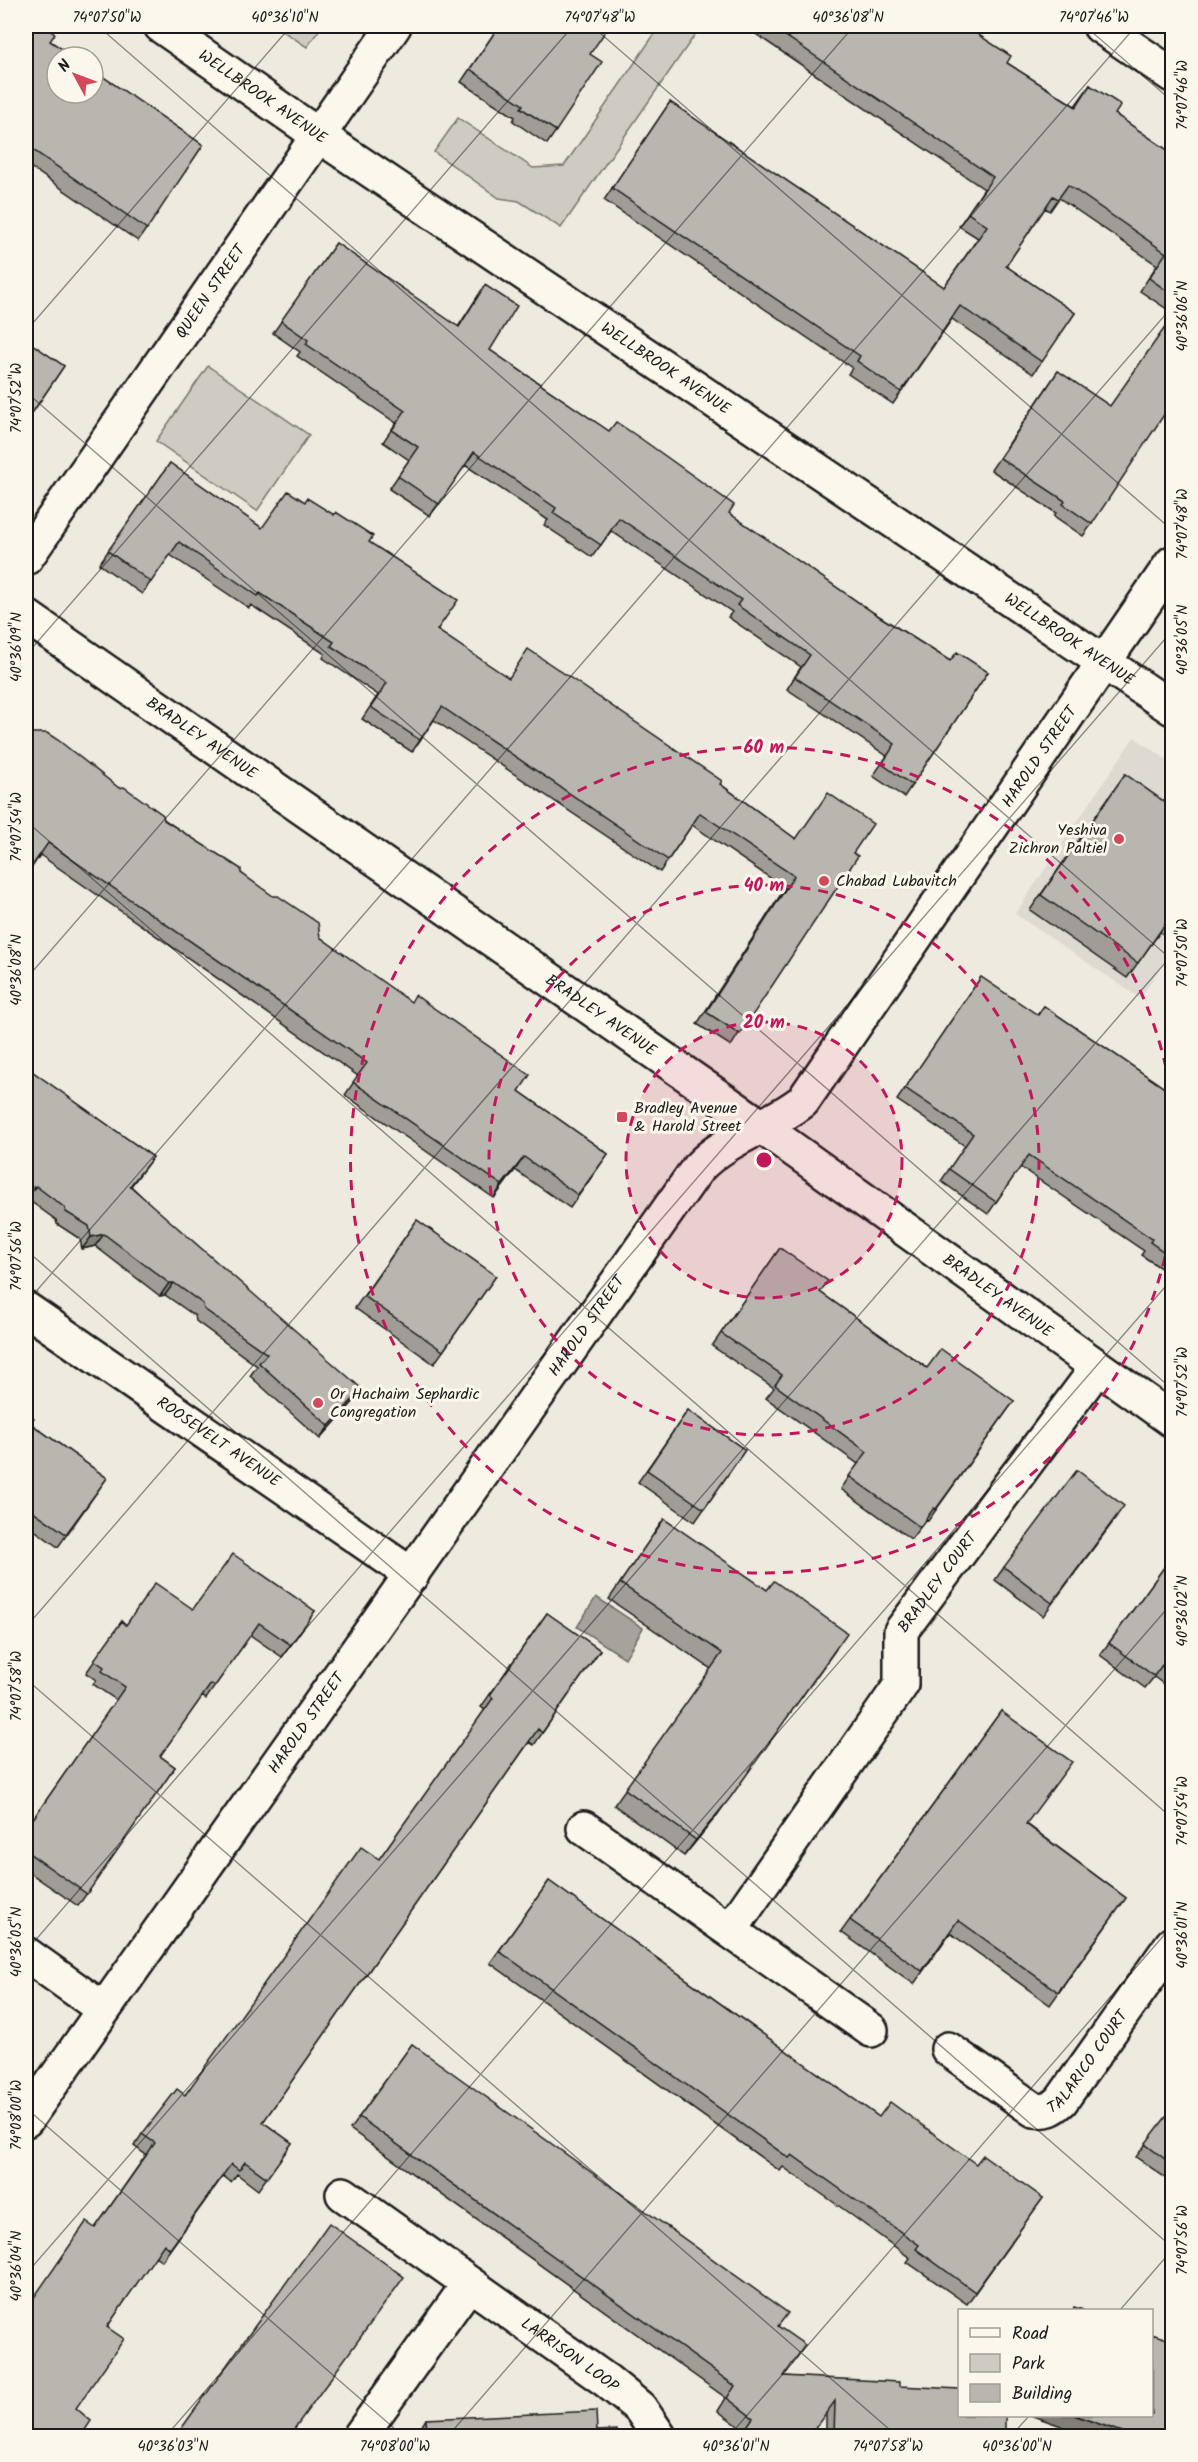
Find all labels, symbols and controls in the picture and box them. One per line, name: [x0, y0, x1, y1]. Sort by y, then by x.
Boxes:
text: 74°07'50"W: [72, 6, 142, 30]
text: 40°36'10"N: [251, 6, 319, 30]
text: 74°07'48"W: [565, 6, 636, 30]
text: 40°36'08"N: [812, 6, 884, 30]
text: 74°07'46"W: [1059, 6, 1129, 30]
street label: WELLBROOK AVENUE: [193, 43, 333, 151]
north arrow: [45, 45, 105, 105]
text: N: [52, 54, 78, 78]
text: 74°07'46"W: [1171, 60, 1195, 130]
street label: QUEEN STREET: [169, 238, 253, 344]
text: 40°36'06"N: [1171, 281, 1195, 351]
street label: WELLBROOK AVENUE: [596, 316, 736, 421]
text: 74°07'52"W: [5, 363, 29, 433]
text: 74°07'48"W: [1171, 488, 1195, 559]
street label: WELLBROOK AVENUE: [999, 586, 1140, 692]
text: 40°36'05"N: [1171, 605, 1195, 675]
text: 40°36'09"N: [5, 612, 29, 682]
street label: BRADLEY AVENUE: [141, 690, 263, 786]
street label: HAROLD STREET: [995, 699, 1084, 813]
text: 60 m: [744, 734, 785, 763]
text: 74°07'54"W: [5, 792, 29, 862]
place label: Yeshiva Zichron Paltiel: [1009, 818, 1107, 861]
marker: Yeshiva Zichron Paltiel: [1112, 832, 1126, 846]
place label: Chabad Lubavitch: [836, 869, 957, 894]
text: 40 m: [744, 872, 785, 901]
marker: Chabad Lubavitch: [817, 874, 831, 888]
text: 74°07'50"W: [1171, 918, 1195, 988]
text: 40°36'08"N: [5, 934, 29, 1006]
street label: BRADLEY AVENUE: [540, 968, 662, 1063]
text: 20 m: [743, 1009, 785, 1038]
place label: Bradley Avenue & Harold Street: [634, 1096, 742, 1139]
marker: Bradley Avenue & Harold Street: [615, 1110, 629, 1124]
centre of rings: [754, 1150, 774, 1170]
text: 74°07'56"W: [5, 1221, 29, 1291]
street label: BRADLEY AVENUE: [937, 1247, 1059, 1344]
street label: HAROLD STREET: [542, 1269, 632, 1382]
text: 74°07'52"W: [1171, 1347, 1195, 1417]
place label: Or Hachaim Sephardic Congregation: [330, 1382, 480, 1425]
street label: ROOSEVELT AVENUE: [152, 1390, 286, 1494]
marker: Or Hachaim Sephardic Congregation: [311, 1396, 325, 1410]
street label: BRADLEY COURT: [891, 1526, 984, 1638]
text: 40°36'02"N: [1171, 1575, 1195, 1647]
text: 74°07'58"W: [5, 1650, 29, 1721]
street label: HAROLD STREET: [262, 1666, 352, 1779]
text: 74°07'54"W: [1171, 1776, 1195, 1846]
text: 40°36'01"N: [1171, 1901, 1195, 1969]
text: 40°36'05"N: [5, 1907, 29, 1977]
street label: TALARICO COURT: [1042, 2004, 1135, 2121]
text: 74°08'00"W: [5, 2079, 29, 2150]
text: 74°07'56"W: [1171, 2205, 1195, 2275]
text: 40°36'04"N: [5, 2231, 29, 2301]
legend: [958, 2309, 1153, 2417]
street label: LARRISON LOOP: [516, 2311, 624, 2398]
text: Road: [1012, 2320, 1049, 2349]
text: Park: [1012, 2350, 1045, 2379]
text: Building: [1012, 2380, 1072, 2409]
text: 40°36'03"N: [137, 2435, 209, 2459]
text: 74°08'00"W: [360, 2435, 431, 2459]
text: 40°36'01"N: [702, 2435, 770, 2459]
text: 74°07'58"W: [853, 2435, 924, 2459]
text: 40°36'00"N: [982, 2435, 1052, 2459]

